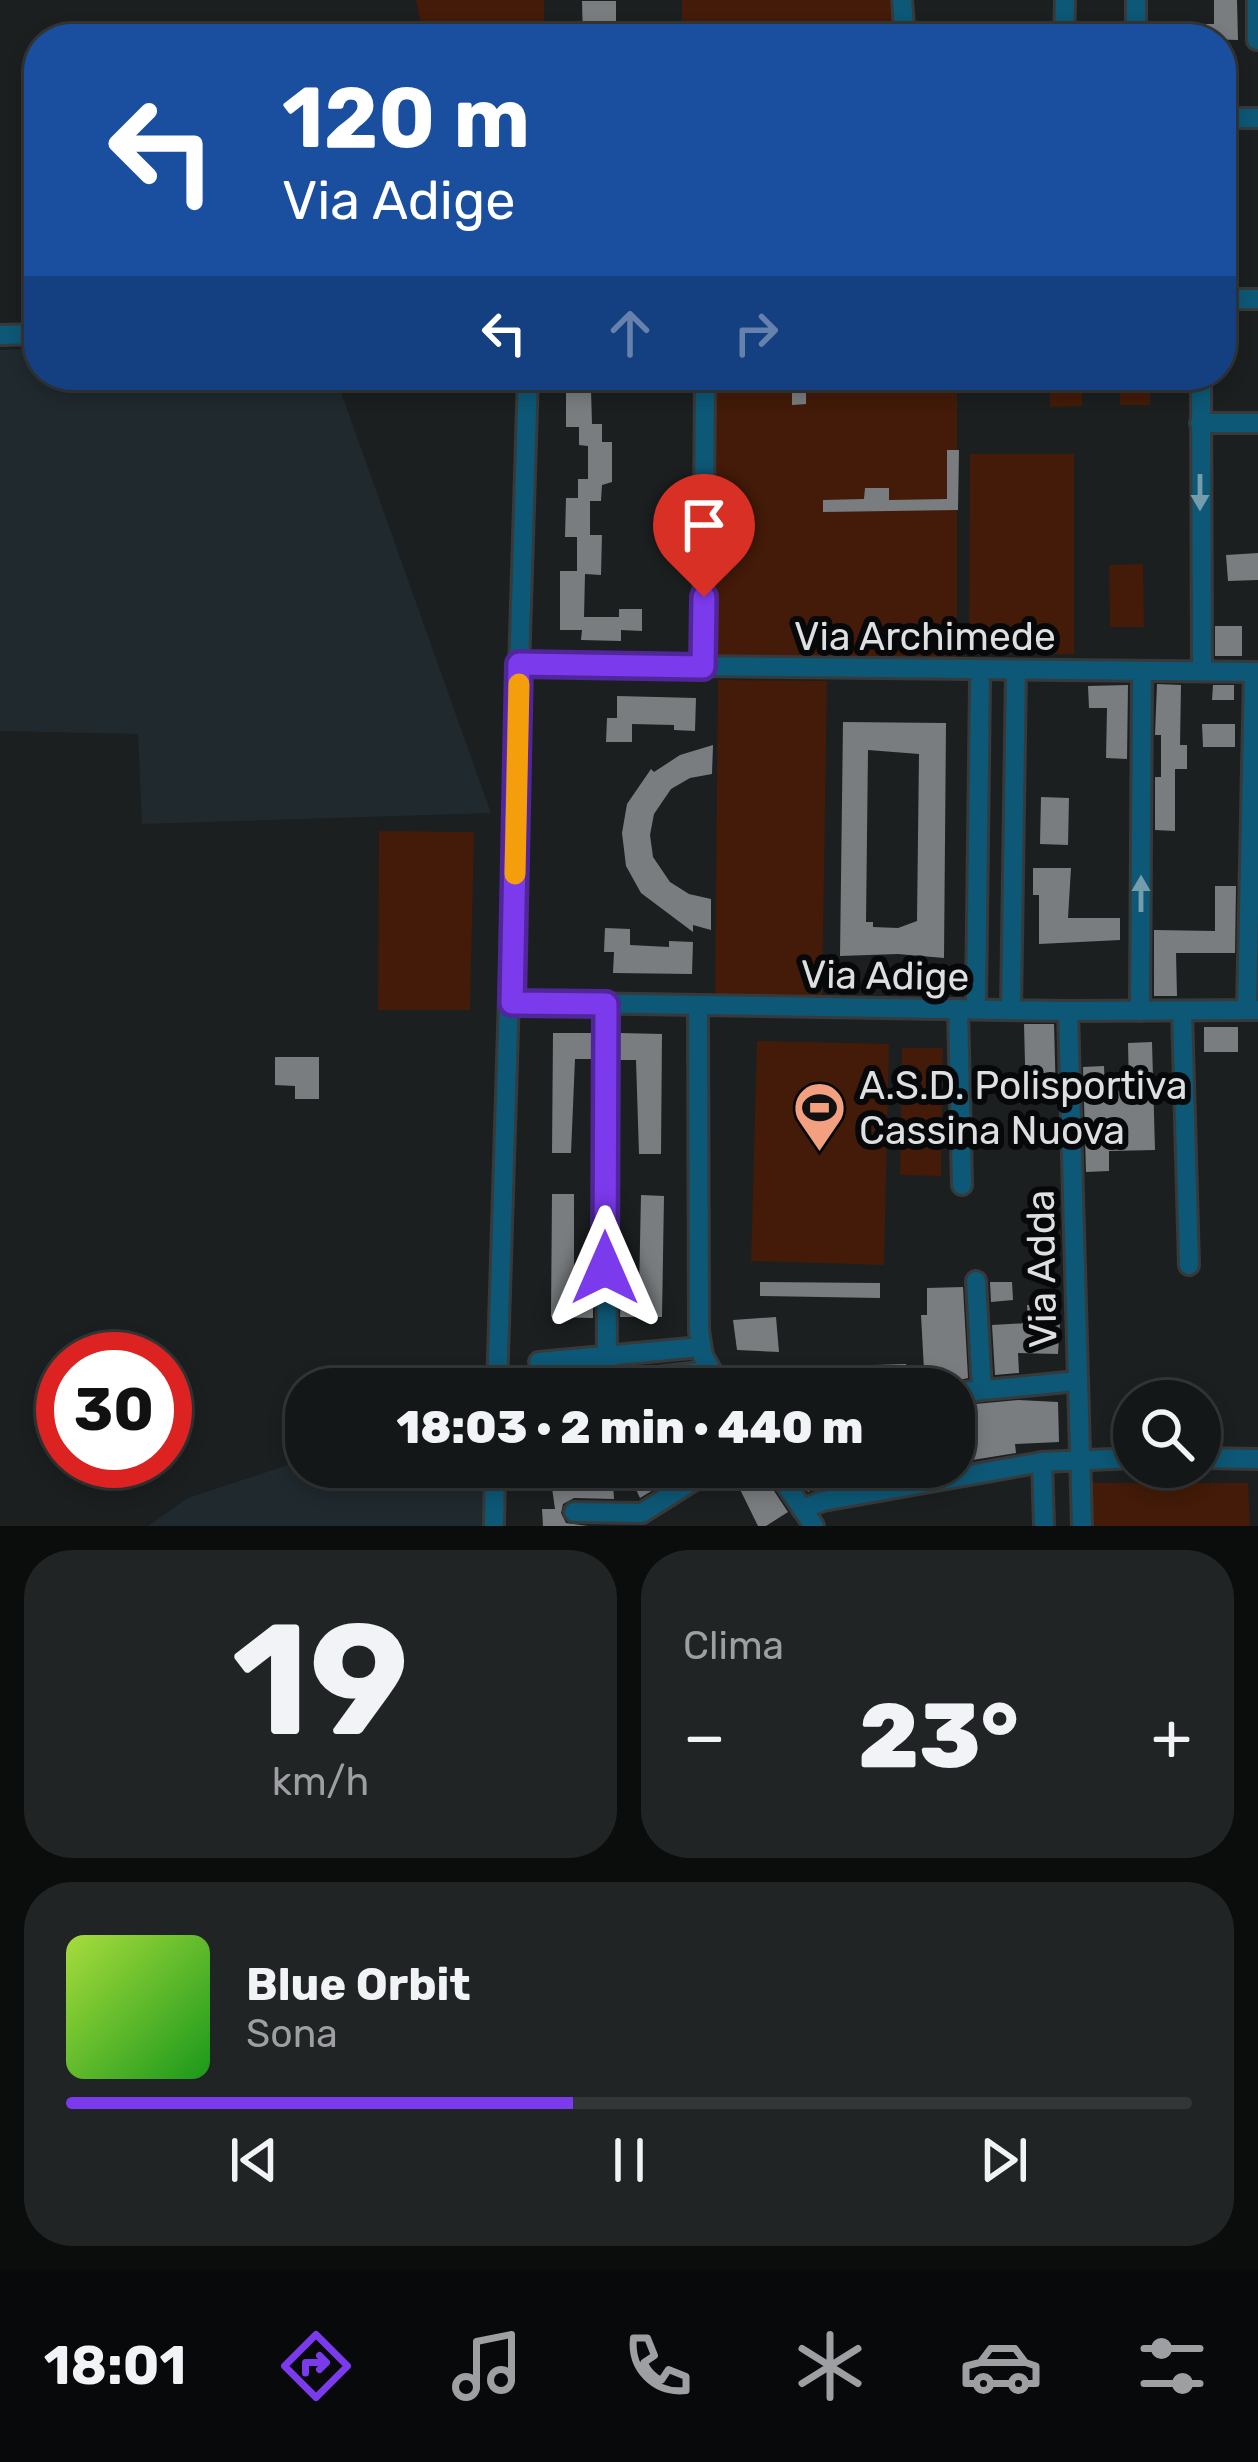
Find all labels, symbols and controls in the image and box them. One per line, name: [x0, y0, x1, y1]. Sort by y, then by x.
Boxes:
text: 120 m: [282, 68, 530, 168]
icon: left: [84, 72, 240, 228]
text: Via Adige: [282, 169, 515, 233]
icon: left: [471, 300, 537, 366]
icon: ahead: [597, 300, 663, 366]
icon: right: [723, 300, 789, 366]
pin: [653, 474, 755, 597]
one-way arrow: [1190, 474, 1210, 512]
icon: arrive: [671, 492, 737, 558]
street label: Via Archimede: [794, 614, 1056, 660]
one-way arrow: [1131, 874, 1151, 912]
street label: Via Adige: [800, 952, 970, 1000]
place label: A.S.D. Polisportiva Cassina Nuova: [859, 1063, 1188, 1154]
sports icon: A.S.D. Polisportiva Cassina Nuova: [792, 1079, 848, 1153]
street label: Via Adda: [1018, 1189, 1066, 1349]
position arrow: [542, 1205, 668, 1331]
speed limit sign: 30: [36, 1332, 192, 1488]
map controls: [1113, 1380, 1221, 1488]
button: search: [1113, 1380, 1221, 1488]
text: 18:03 · 2 min · 440 m: [396, 1401, 864, 1454]
text: 19: [232, 1588, 409, 1773]
text: Clima: [683, 1623, 784, 1669]
text: 23°: [858, 1683, 1019, 1790]
text: −: [683, 1697, 726, 1776]
text: +: [1151, 1697, 1192, 1776]
text: km/h: [272, 1759, 369, 1805]
text: Blue Orbit: [246, 1958, 470, 2011]
text: Sona: [246, 2011, 338, 2057]
icon: previous: [221, 2127, 287, 2193]
icon: pause: [596, 2127, 662, 2193]
icon: next: [971, 2127, 1037, 2193]
icon: directions: [274, 2324, 358, 2408]
icon: music: [445, 2324, 529, 2408]
icon: phone: [616, 2324, 700, 2408]
icon: climate: [788, 2324, 872, 2408]
icon: car: [959, 2324, 1043, 2408]
icon: filters: [1130, 2324, 1214, 2408]
text: 18:01: [44, 2334, 186, 2398]

